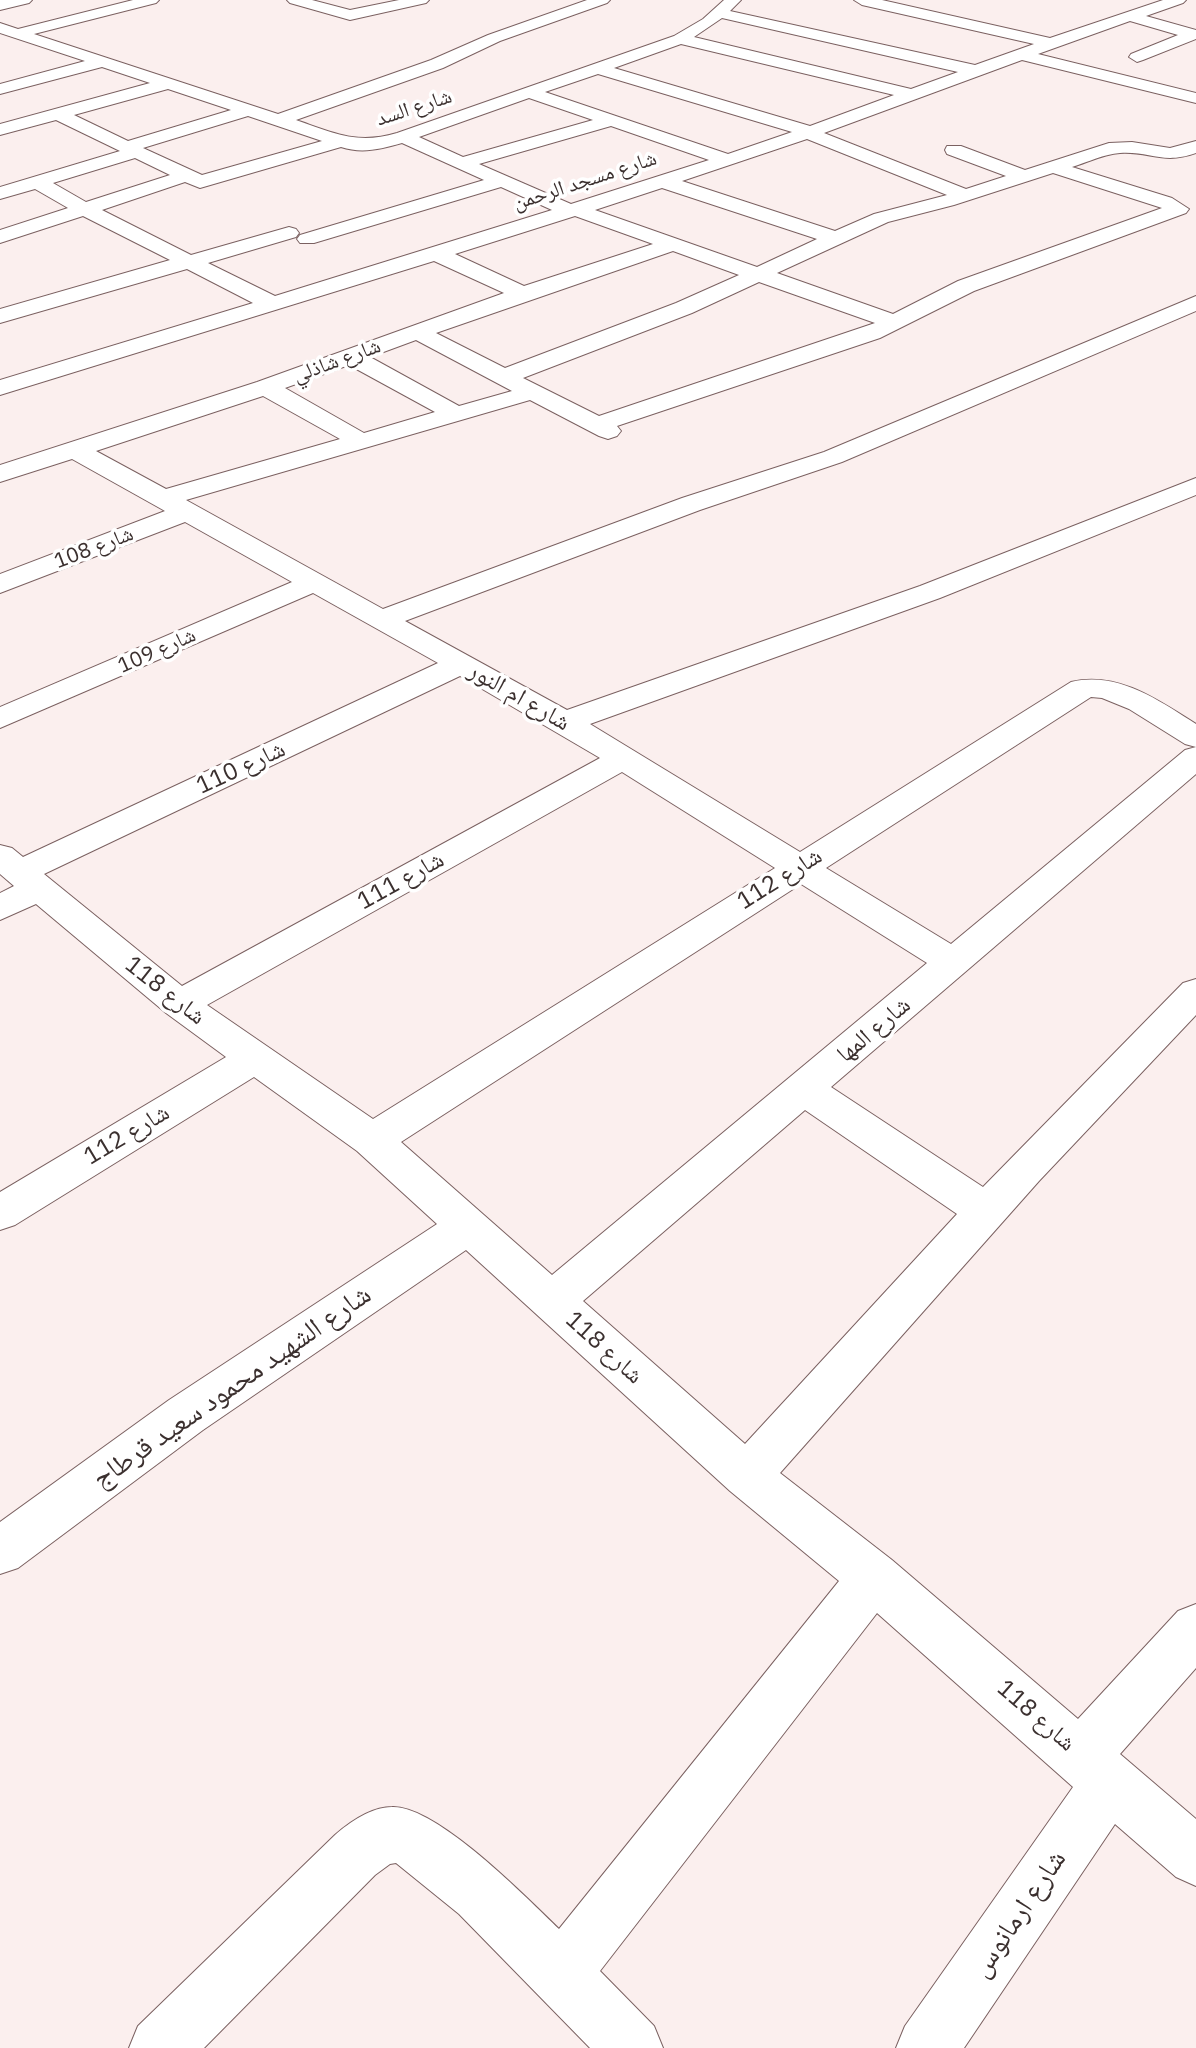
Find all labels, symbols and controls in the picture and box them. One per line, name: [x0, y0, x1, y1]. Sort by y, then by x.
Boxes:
street label: شارع السد: [373, 84, 455, 132]
street label: شارع مسجد الرحمن: [510, 146, 660, 216]
street label: شارع شاذلي: [290, 333, 384, 389]
street label: شارع 108: [51, 521, 137, 575]
street label: شارع 109: [114, 623, 200, 679]
street label: شارع ام النور: [463, 656, 575, 738]
street label: شارع 110: [192, 735, 290, 801]
street label: شارع 112: [732, 842, 828, 916]
street label: شارع 111: [353, 846, 449, 916]
street label: شارع 118: [119, 951, 211, 1031]
street label: شارع المها: [831, 991, 917, 1069]
street label: شارع 112: [79, 1098, 175, 1172]
street label: شارع الشهيد محمود سعيد قرطاج: [86, 1278, 378, 1496]
street label: شارع 118: [559, 1306, 649, 1390]
street label: شارع 118: [991, 1674, 1081, 1758]
street label: شارع ارمانوس: [964, 1844, 1074, 1984]

